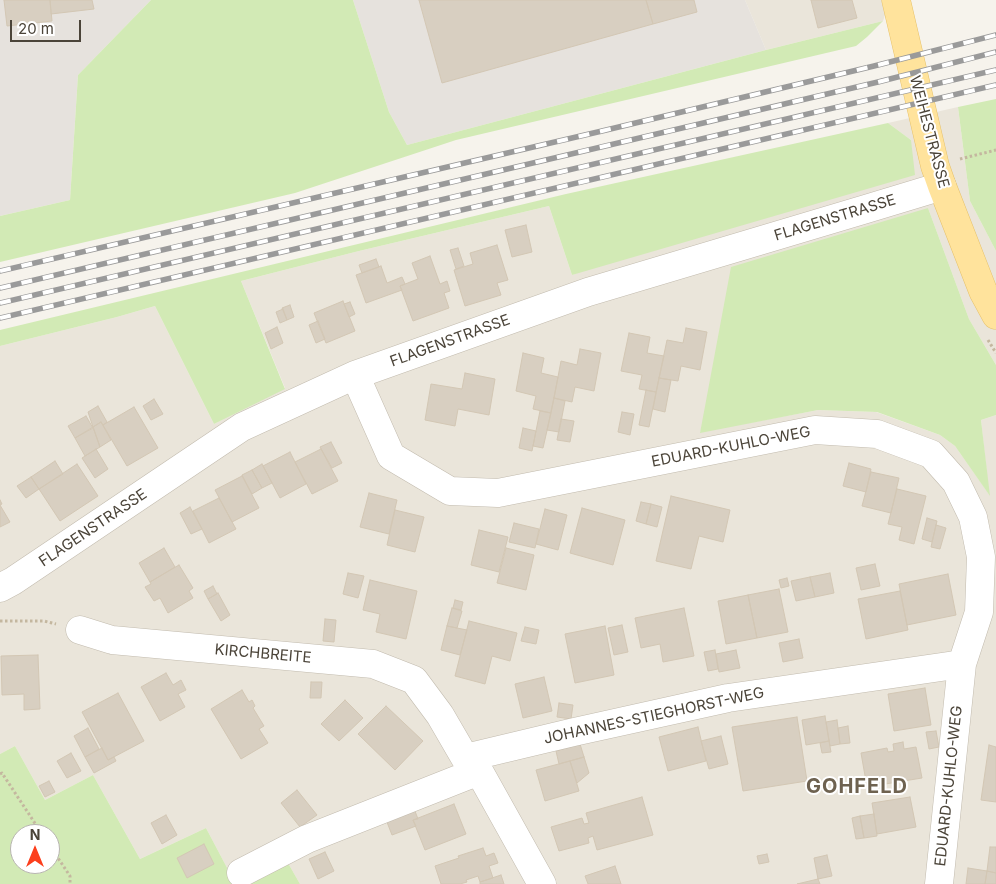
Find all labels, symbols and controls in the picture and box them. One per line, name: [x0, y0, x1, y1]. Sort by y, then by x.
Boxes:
scale bar: [12, 10, 84, 42]
text: 20 m: [18, 19, 54, 38]
street label: WEIHESTRASSE: [905, 74, 953, 190]
street label: FLAGENSTRASSE: [772, 191, 898, 245]
street label: FLAGENSTRASSE: [388, 311, 512, 371]
street label: EDUARD-KUHLO-WEG: [650, 423, 812, 471]
street label: FLAGENSTRASSE: [36, 485, 150, 571]
street label: KIRCHBREITE: [214, 641, 312, 667]
street label: JOHANNES-STIEGHORST-WEG: [542, 684, 766, 748]
street label: EDUARD-KUHLO-WEG: [932, 705, 966, 867]
district label: GOHFELD: [805, 775, 909, 799]
north arrow: [10, 824, 60, 874]
text: N: [30, 826, 40, 843]

